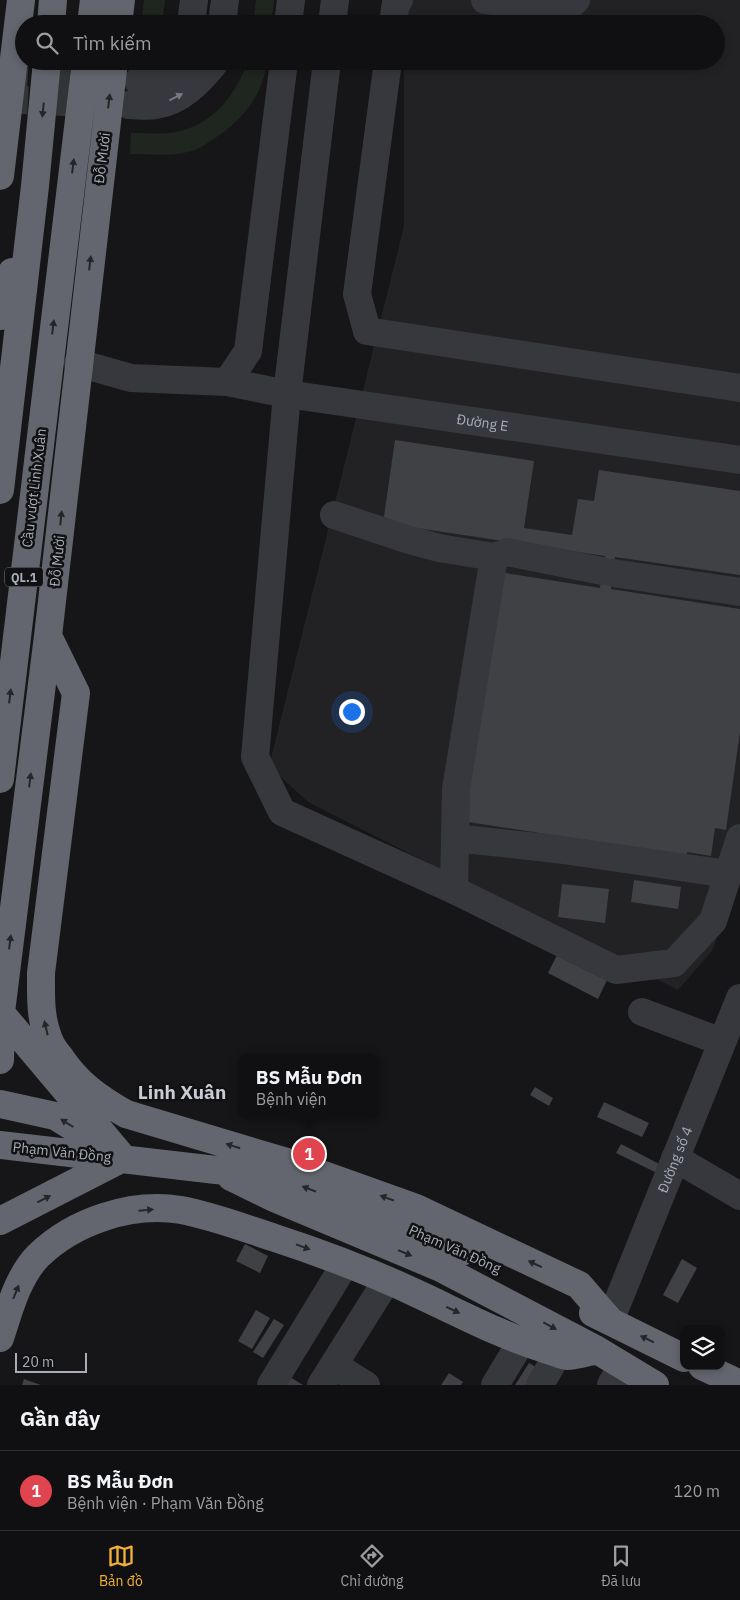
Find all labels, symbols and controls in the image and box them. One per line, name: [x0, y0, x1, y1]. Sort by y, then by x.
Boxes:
search box: [15, 15, 725, 70]
icon: search: [33, 29, 61, 57]
text: Tìm kiếm: [73, 31, 151, 55]
one-way arrow: [105, 93, 113, 109]
one-way arrow: [168, 93, 183, 102]
one-way arrow: [39, 102, 47, 118]
street label: Đỗ Mười: [90, 131, 114, 185]
one-way arrow: [69, 157, 77, 173]
one-way arrow: [86, 254, 94, 270]
one-way arrow: [49, 319, 57, 335]
street label: Đường E: [456, 410, 510, 435]
street label: Cầu vượt Linh Xuân: [18, 427, 50, 549]
one-way arrow: [57, 510, 65, 526]
street label: Đỗ Mười: [45, 535, 69, 587]
road number: QL.1: [5, 568, 43, 586]
one-way arrow: [6, 687, 14, 703]
your location: [339, 699, 365, 725]
one-way arrow: [26, 772, 34, 788]
one-way arrow: [6, 933, 14, 949]
one-way arrow: [42, 1021, 50, 1036]
popup: [238, 1054, 380, 1119]
text: BS Mẫu Đơn: [256, 1065, 362, 1089]
district label: Linh Xuân: [138, 1080, 226, 1104]
text: Bệnh viện: [256, 1089, 327, 1109]
one-way arrow: [61, 1119, 74, 1128]
street label: Đường số 4: [653, 1124, 696, 1196]
pin: 1: [293, 1135, 325, 1173]
street label: Phạm Văn Đồng: [12, 1138, 113, 1166]
one-way arrow: [225, 1141, 240, 1149]
one-way arrow: [301, 1185, 316, 1193]
one-way arrow: [379, 1194, 394, 1202]
one-way arrow: [36, 1195, 51, 1203]
one-way arrow: [138, 1205, 154, 1213]
street label: Phạm Văn Đồng: [406, 1221, 504, 1278]
one-way arrow: [296, 1243, 311, 1251]
one-way arrow: [398, 1249, 412, 1257]
one-way arrow: [528, 1260, 542, 1268]
one-way arrow: [13, 1285, 21, 1299]
one-way arrow: [446, 1306, 460, 1314]
one-way arrow: [543, 1322, 557, 1330]
map controls: [680, 1325, 725, 1370]
button: layers: [680, 1325, 725, 1370]
one-way arrow: [640, 1335, 654, 1343]
scale bar: [15, 1350, 88, 1373]
text: 20 m: [22, 1353, 54, 1371]
text: Gần đây: [20, 1404, 100, 1432]
text: BS Mẫu Đơn: [67, 1469, 174, 1493]
text: 1: [31, 1481, 41, 1501]
text: 120 m: [673, 1481, 720, 1501]
text: Bệnh viện · Phạm Văn Đồng: [67, 1493, 264, 1513]
tab: Bản đồ: [99, 1542, 143, 1590]
tab: Chỉ đường: [341, 1542, 403, 1590]
tab: Đã lưu: [601, 1542, 641, 1590]

